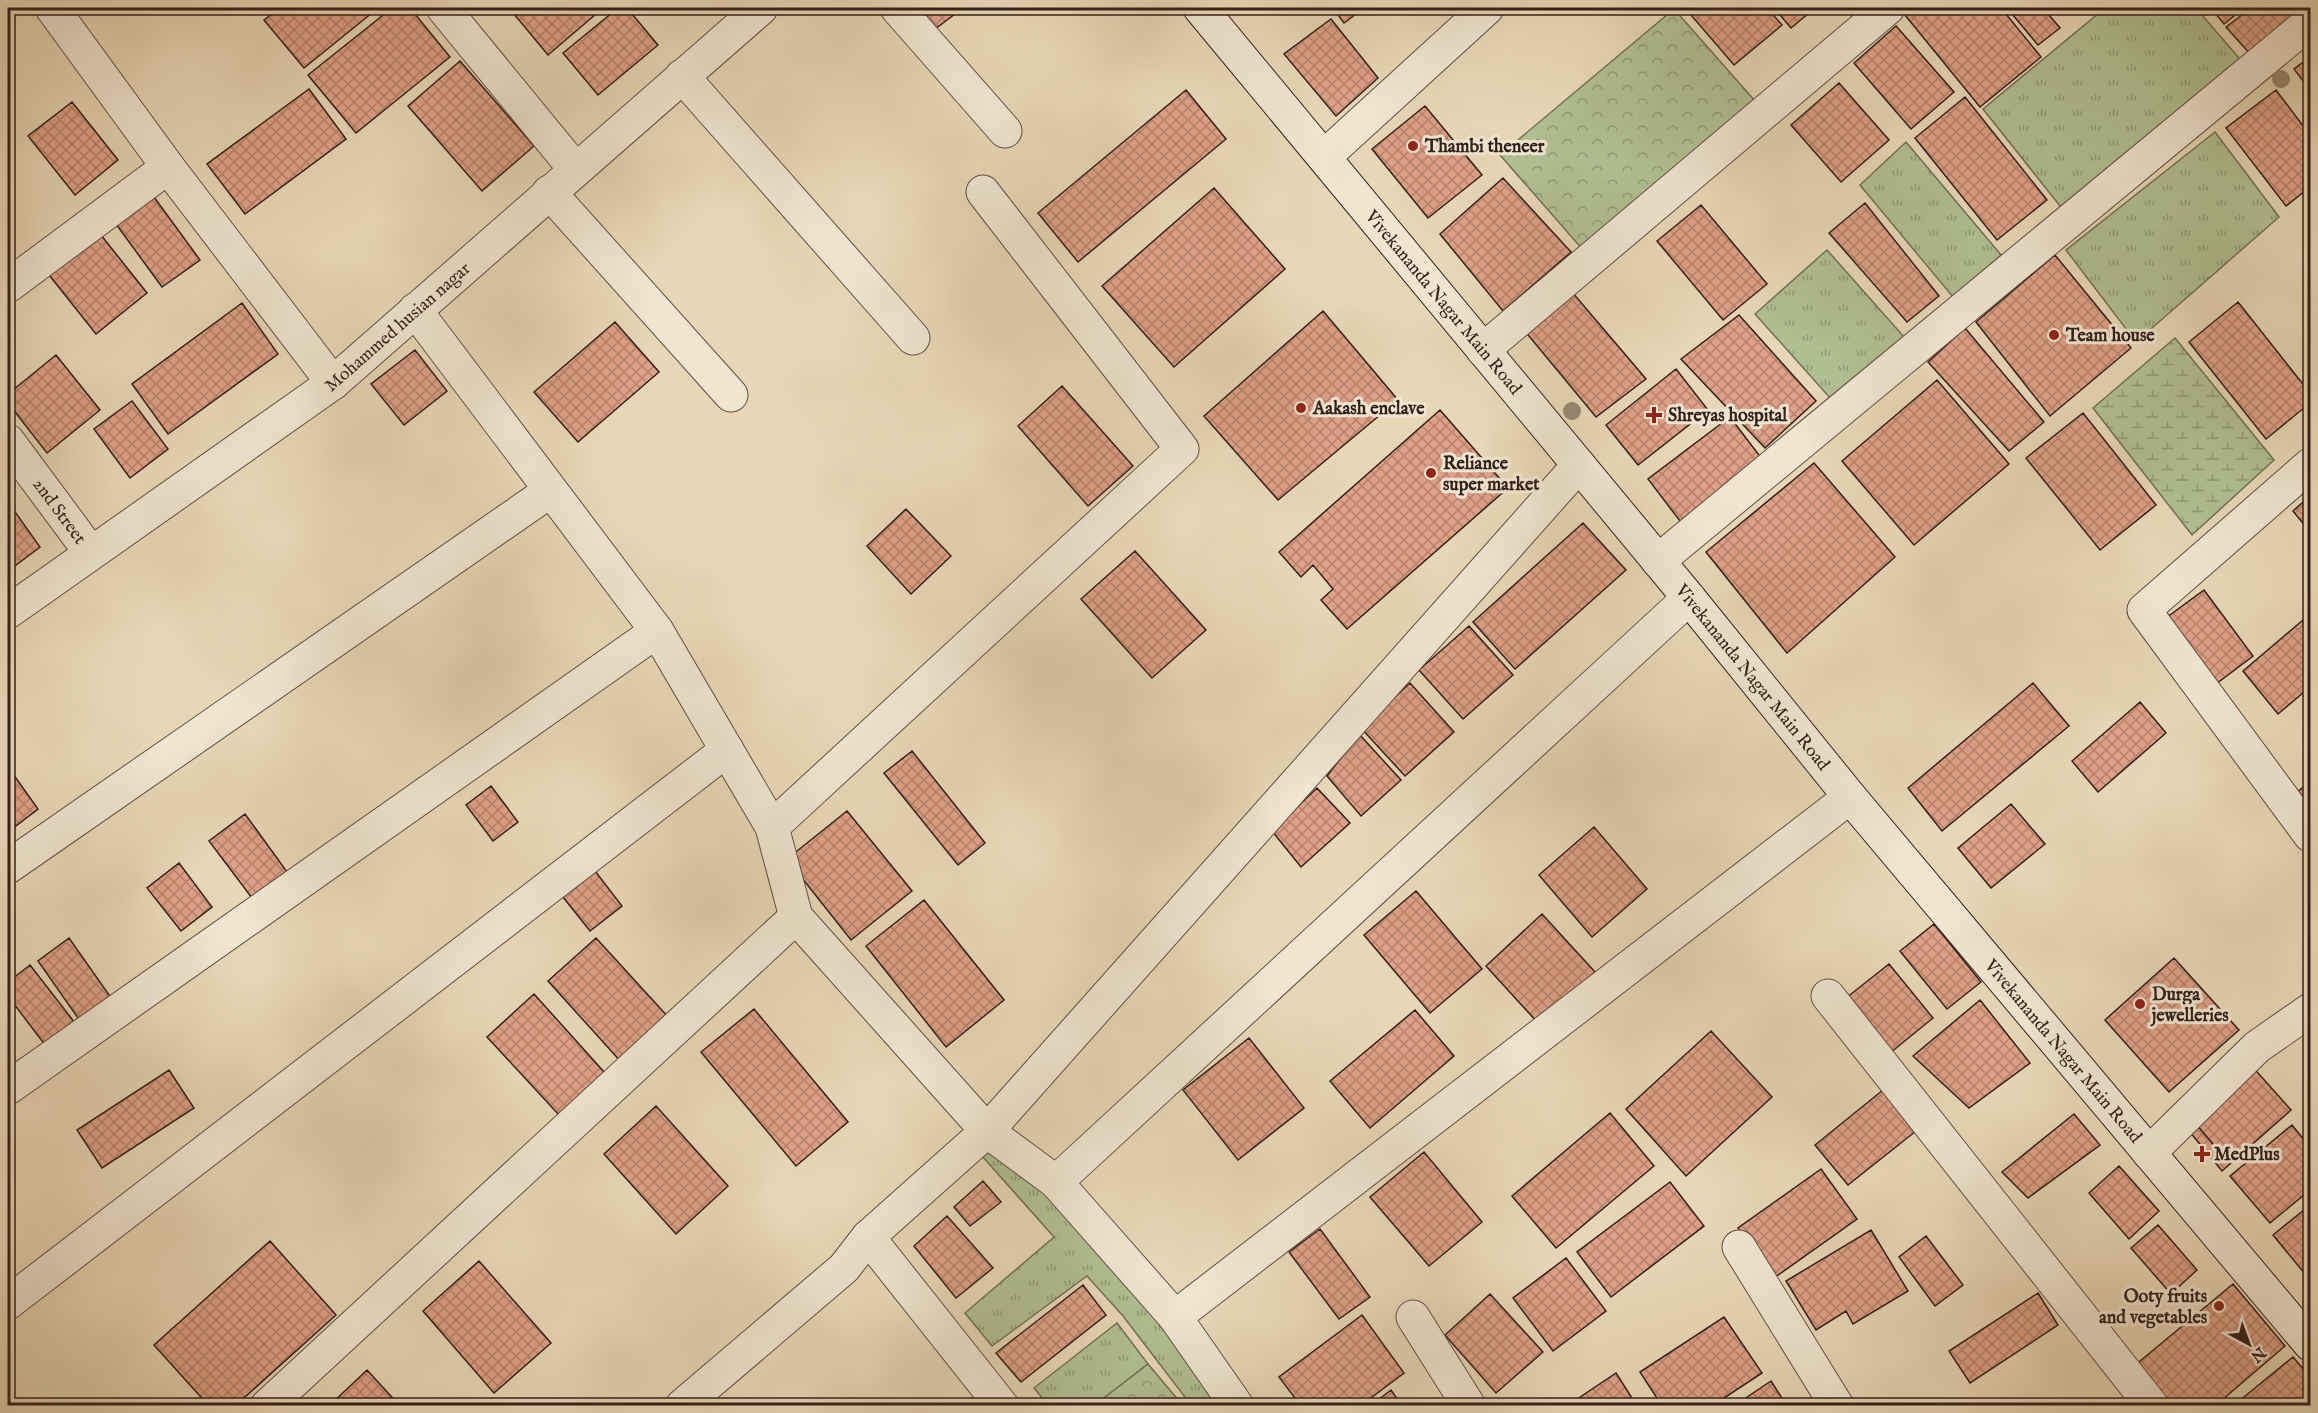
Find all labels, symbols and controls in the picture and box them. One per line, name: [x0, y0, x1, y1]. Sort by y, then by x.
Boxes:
place label: Thambi theneer: [1424, 136, 1545, 159]
marker: Thambi theneer: [1406, 139, 1420, 153]
street label: Vivekananda Nagar Main Road: [1359, 205, 1526, 400]
street label: Mohammed husian nagar: [321, 258, 476, 398]
place label: Team house: [2065, 325, 2155, 348]
marker: Team house: [2047, 328, 2061, 342]
place label: Aakash enclave: [1312, 398, 1425, 421]
marker: Aakash enclave: [1294, 401, 1308, 415]
place label: Shreyas hospital: [1668, 405, 1788, 428]
marker: Shreyas hospital: [1645, 406, 1663, 424]
place label: Reliance super market: [1443, 453, 1540, 497]
marker: Reliance super market: [1424, 466, 1438, 480]
street label: 2nd Street: [27, 474, 91, 549]
street label: Vivekananda Nagar Main Road: [1669, 579, 1834, 776]
street label: Vivekananda Nagar Main Road: [1978, 954, 2146, 1149]
place label: Durga jewelleries: [2150, 984, 2229, 1028]
marker: Durga jewelleries: [2133, 997, 2147, 1011]
place label: MedPlus: [2214, 1144, 2280, 1167]
marker: MedPlus: [2195, 1147, 2209, 1161]
place label: Ooty fruits and vegetables: [2099, 1286, 2208, 1330]
marker: Ooty fruits and vegetables: [2212, 1299, 2226, 1313]
north arrow: [2219, 1314, 2279, 1374]
text: N: [2246, 1341, 2270, 1366]

